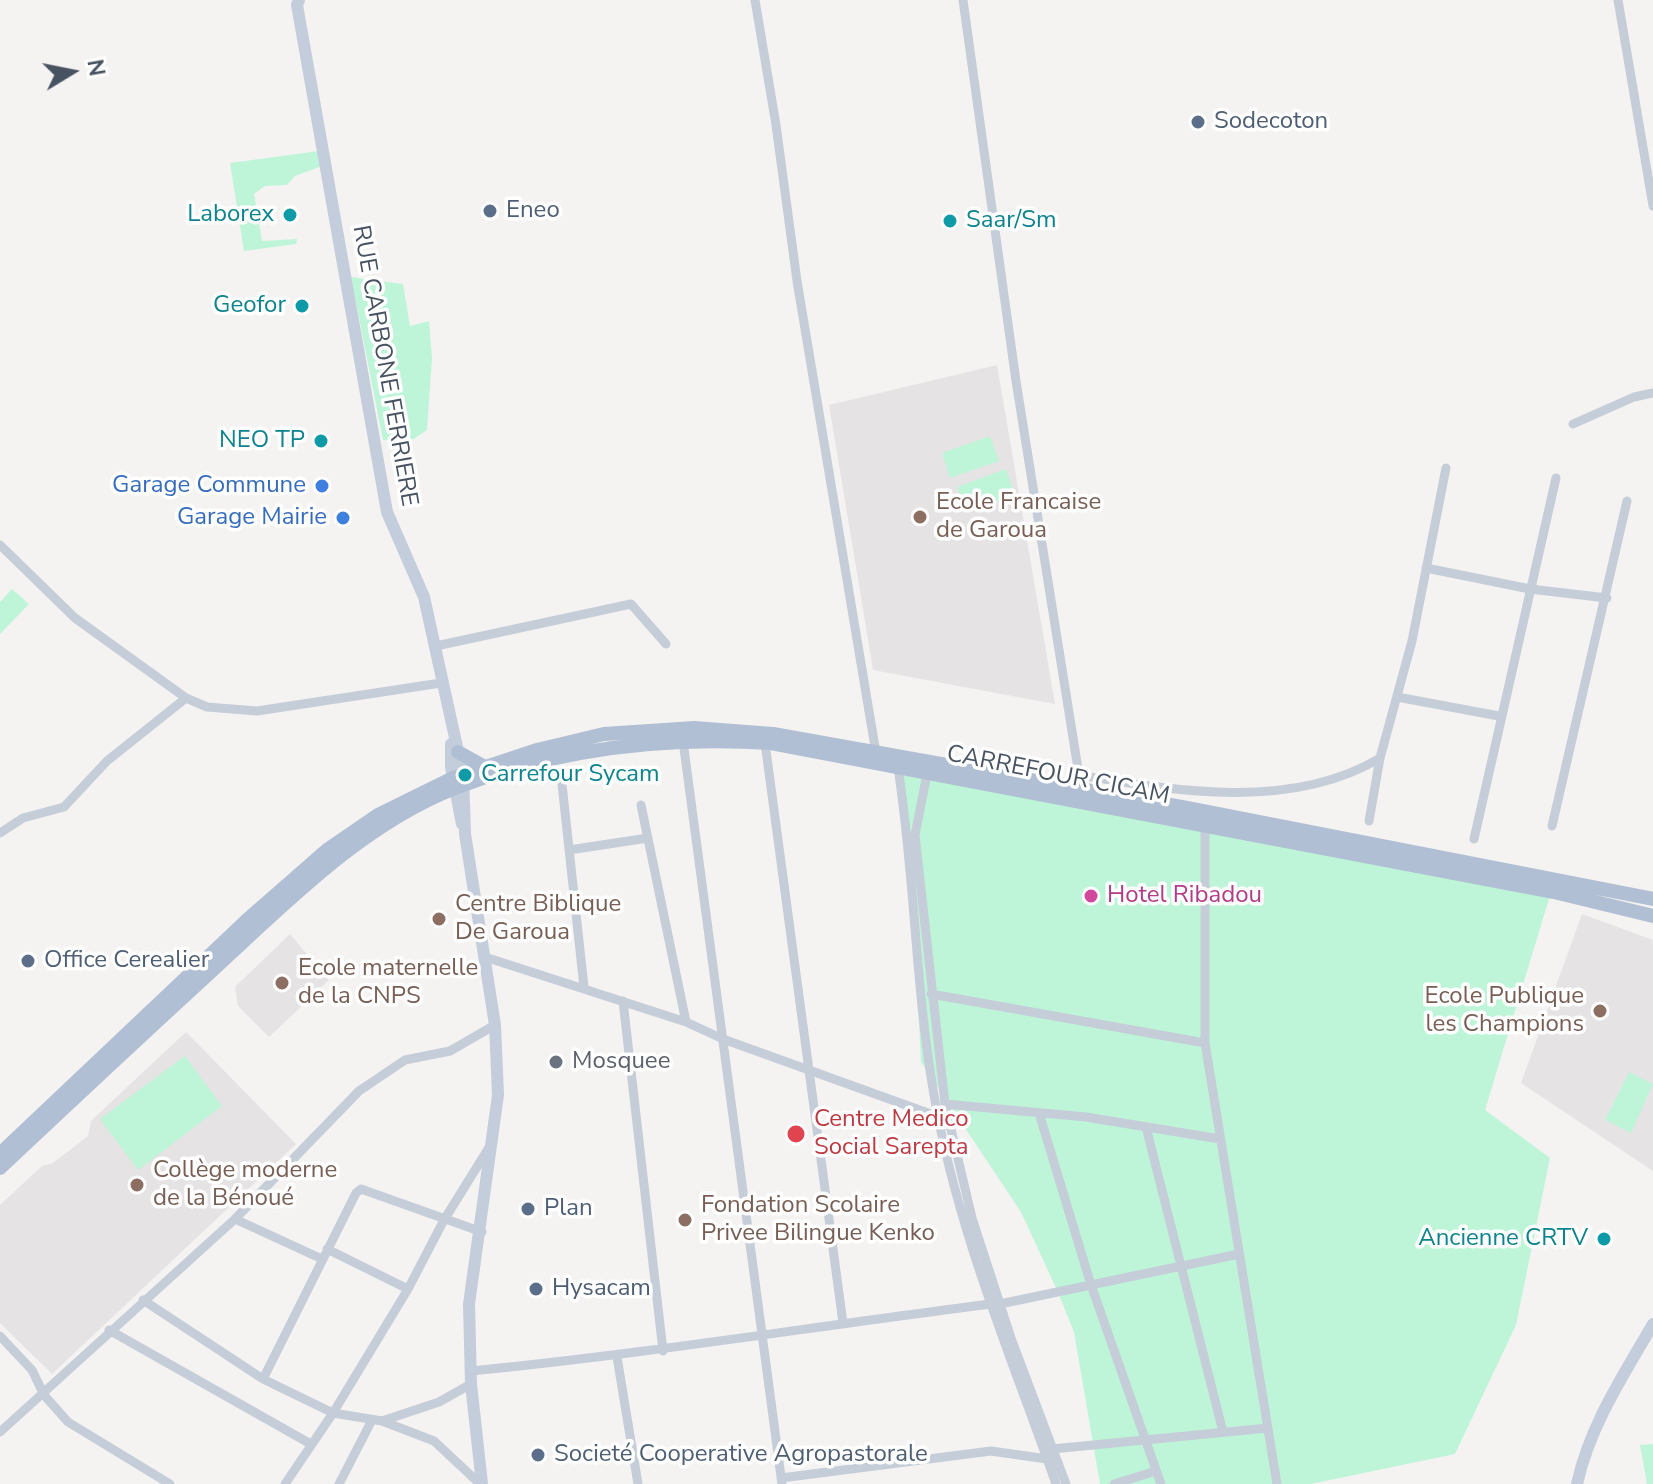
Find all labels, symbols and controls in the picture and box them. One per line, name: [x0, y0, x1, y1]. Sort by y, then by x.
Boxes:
north arrow: [32, 32, 112, 112]
text: N: [79, 57, 112, 79]
place label: Sodecoton: [1214, 108, 1328, 136]
marker: Sodecoton: [1189, 113, 1207, 131]
place label: Eneo: [506, 197, 560, 225]
place label: Laborex: [187, 201, 274, 229]
marker: Eneo: [481, 202, 499, 220]
marker: Laborex: [281, 206, 299, 224]
place label: Saar/Sm: [966, 207, 1057, 235]
marker: Saar/Sm: [941, 212, 959, 230]
street label: RUE CARBONE FERRIERE: [345, 223, 423, 509]
place label: Geofor: [213, 292, 286, 320]
marker: Geofor: [293, 297, 311, 315]
place label: NEO TP: [219, 427, 305, 455]
marker: NEO TP: [312, 432, 330, 450]
place label: Garage Commune: [112, 472, 306, 500]
marker: Garage Commune: [313, 477, 331, 495]
place label: Ecole Francaise de Garoua: [936, 489, 1101, 545]
place label: Garage Mairie: [177, 504, 327, 532]
marker: Ecole Francaise de Garoua: [911, 508, 929, 526]
marker: Garage Mairie: [334, 509, 352, 527]
street label: CARREFOUR CICAM: [944, 740, 1172, 812]
place label: Carrefour Sycam: [481, 761, 660, 789]
marker: Carrefour Sycam: [456, 766, 474, 784]
place label: Hotel Ribadou: [1107, 882, 1262, 910]
marker: Hotel Ribadou: [1082, 887, 1100, 905]
place label: Centre Biblique De Garoua: [455, 891, 621, 947]
marker: Centre Biblique De Garoua: [430, 910, 448, 928]
place label: Office Cerealier: [44, 947, 209, 975]
marker: Office Cerealier: [19, 952, 37, 970]
place label: Ecole maternelle de la CNPS: [298, 955, 478, 1011]
marker: Ecole maternelle de la CNPS: [273, 974, 291, 992]
place label: Ecole Publique les Champions: [1425, 983, 1584, 1039]
marker: Ecole Publique les Champions: [1591, 1002, 1609, 1020]
place label: Mosquee: [572, 1048, 670, 1076]
marker: Mosquee: [547, 1053, 565, 1071]
place label: Centre Medico Social Sarepta: [814, 1106, 969, 1162]
marker: Centre Medico Social Sarepta: [785, 1123, 807, 1145]
place label: Collège moderne de la Bénoué: [153, 1157, 337, 1213]
marker: Collège moderne de la Bénoué: [128, 1176, 146, 1194]
place label: Fondation Scolaire Privee Bilingue Kenko: [701, 1192, 935, 1248]
place label: Plan: [544, 1195, 593, 1223]
marker: Plan: [519, 1200, 537, 1218]
marker: Fondation Scolaire Privee Bilingue Kenko: [676, 1211, 694, 1229]
place label: Ancienne CRTV: [1418, 1225, 1588, 1253]
marker: Ancienne CRTV: [1595, 1230, 1613, 1248]
place label: Hysacam: [552, 1275, 651, 1303]
marker: Hysacam: [527, 1280, 545, 1298]
place label: Societé Cooperative Agropastorale: [554, 1441, 928, 1469]
marker: Societé Cooperative Agropastorale: [529, 1446, 547, 1464]

